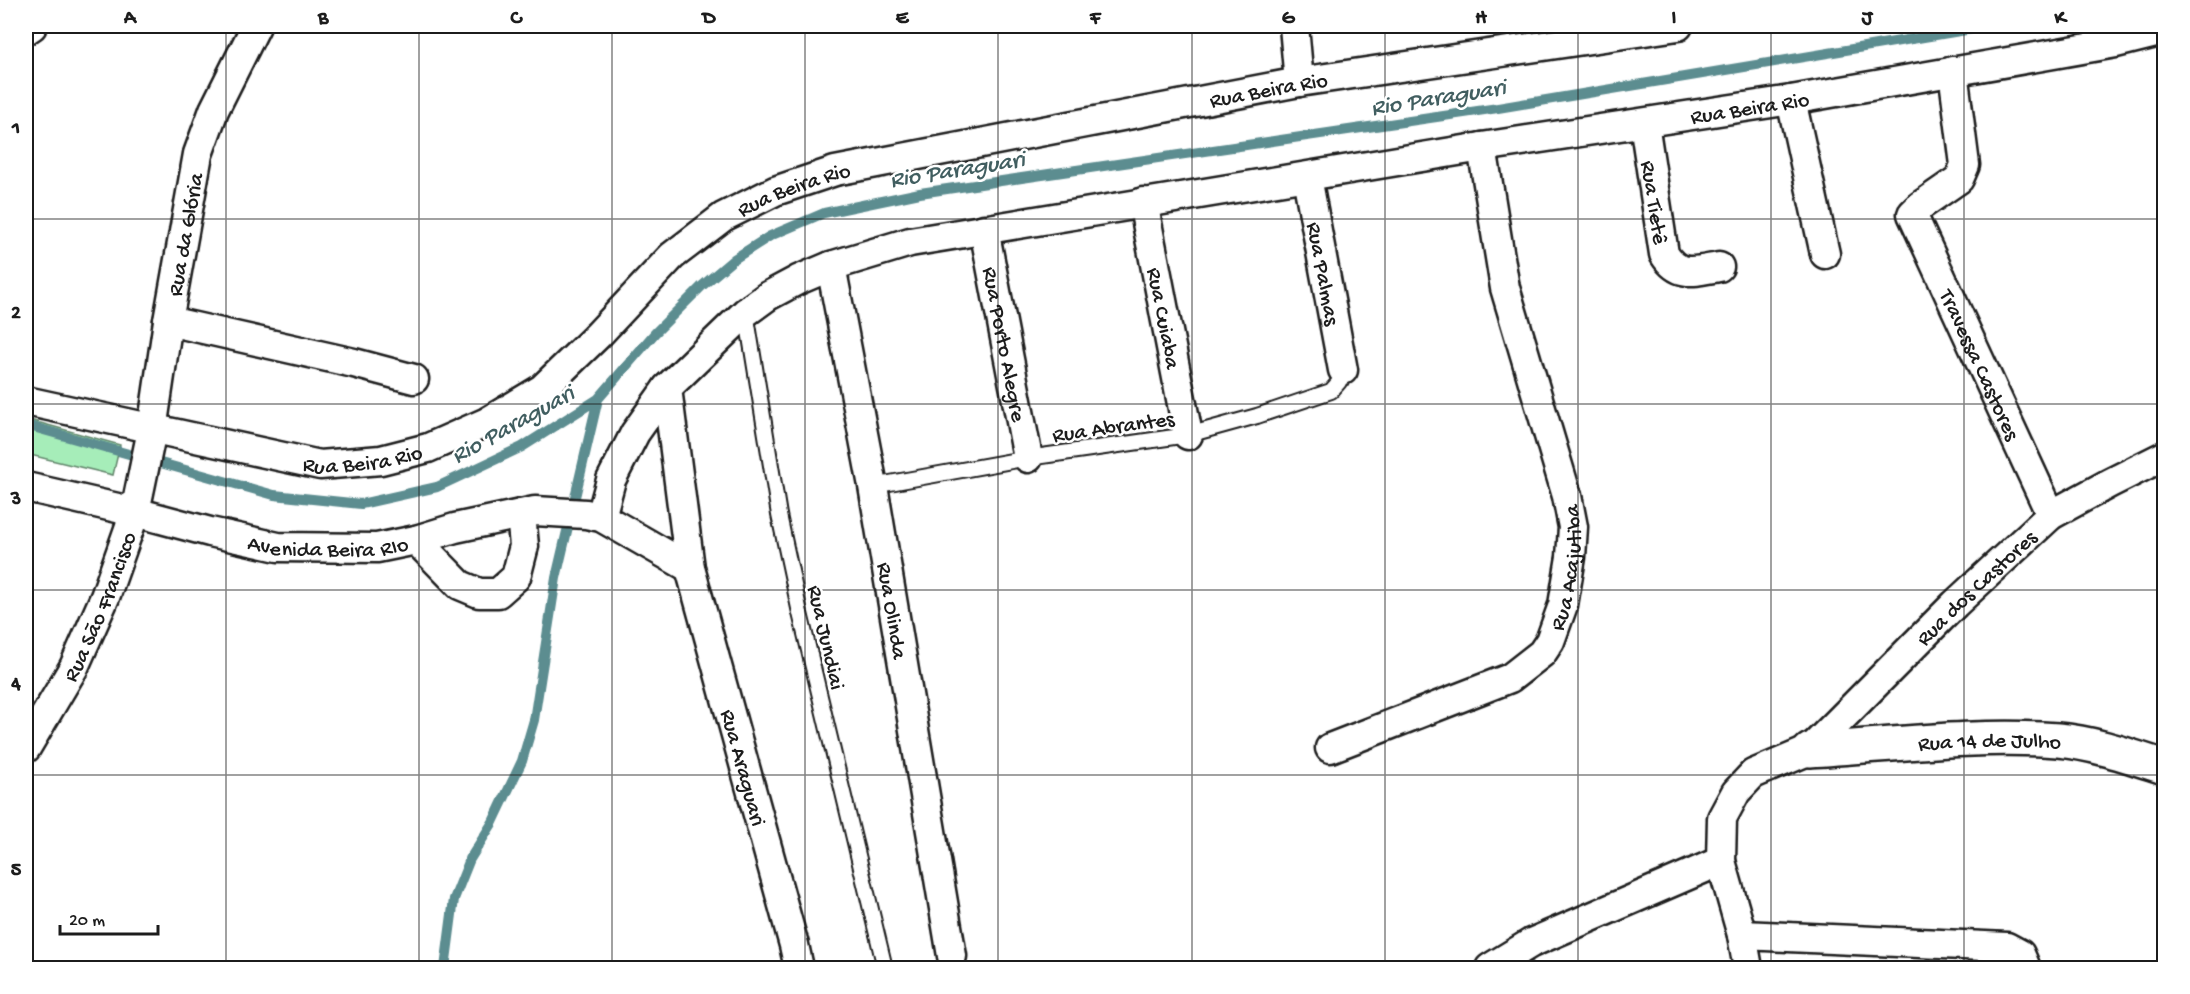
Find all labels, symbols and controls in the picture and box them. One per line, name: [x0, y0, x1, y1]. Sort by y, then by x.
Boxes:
text: A: [123, 8, 138, 31]
text: B: [317, 8, 329, 31]
text: C: [510, 8, 524, 31]
text: D: [700, 8, 716, 31]
text: E: [896, 8, 910, 31]
text: F: [1089, 8, 1102, 31]
text: G: [1282, 8, 1296, 31]
text: H: [1475, 8, 1487, 31]
text: I: [1672, 8, 1677, 31]
text: J: [1861, 8, 1874, 31]
text: K: [2053, 8, 2068, 31]
street label: Rua Beira Rio: [1208, 69, 1330, 116]
water label: Rio Paraguari: [1369, 74, 1511, 124]
street label: Rua Beira Rio: [1689, 88, 1812, 132]
text: 1: [11, 118, 20, 141]
water label: Rio Paraguari: [888, 146, 1030, 196]
street label: Rua Beira Rio: [734, 159, 853, 225]
street label: Rua Tietê: [1633, 159, 1671, 247]
street label: Rua da Glória: [164, 170, 211, 298]
street label: Rua Palmas: [1299, 220, 1344, 329]
street label: Rua Porto Alegre: [975, 265, 1030, 425]
street label: Rua Cuiaba: [1139, 266, 1184, 372]
street label: Travessa Castores: [1931, 284, 2024, 446]
text: 2: [11, 303, 21, 326]
water label: Rio Paraguari: [447, 379, 583, 472]
street label: Rua Abrantes: [1051, 407, 1177, 450]
street label: Rua Beira Rio: [300, 441, 426, 483]
text: 3: [10, 489, 21, 512]
street label: Rua Acajutiba: [1546, 501, 1590, 635]
street label: Rua dos Castores: [1912, 525, 2044, 653]
street label: Rua São Francisco: [59, 529, 144, 688]
street label: Avenida Beira RIo: [245, 532, 411, 565]
street label: Rua Olinda: [869, 561, 911, 662]
street label: Rua Jundiai: [799, 583, 849, 693]
text: 4: [10, 674, 21, 697]
street label: Rua Araguari: [713, 707, 770, 829]
street label: Rua 14 de Julho: [1917, 729, 2062, 759]
text: 5: [11, 860, 22, 883]
scale bar: [60, 898, 158, 936]
text: 20 m: [69, 911, 105, 932]

